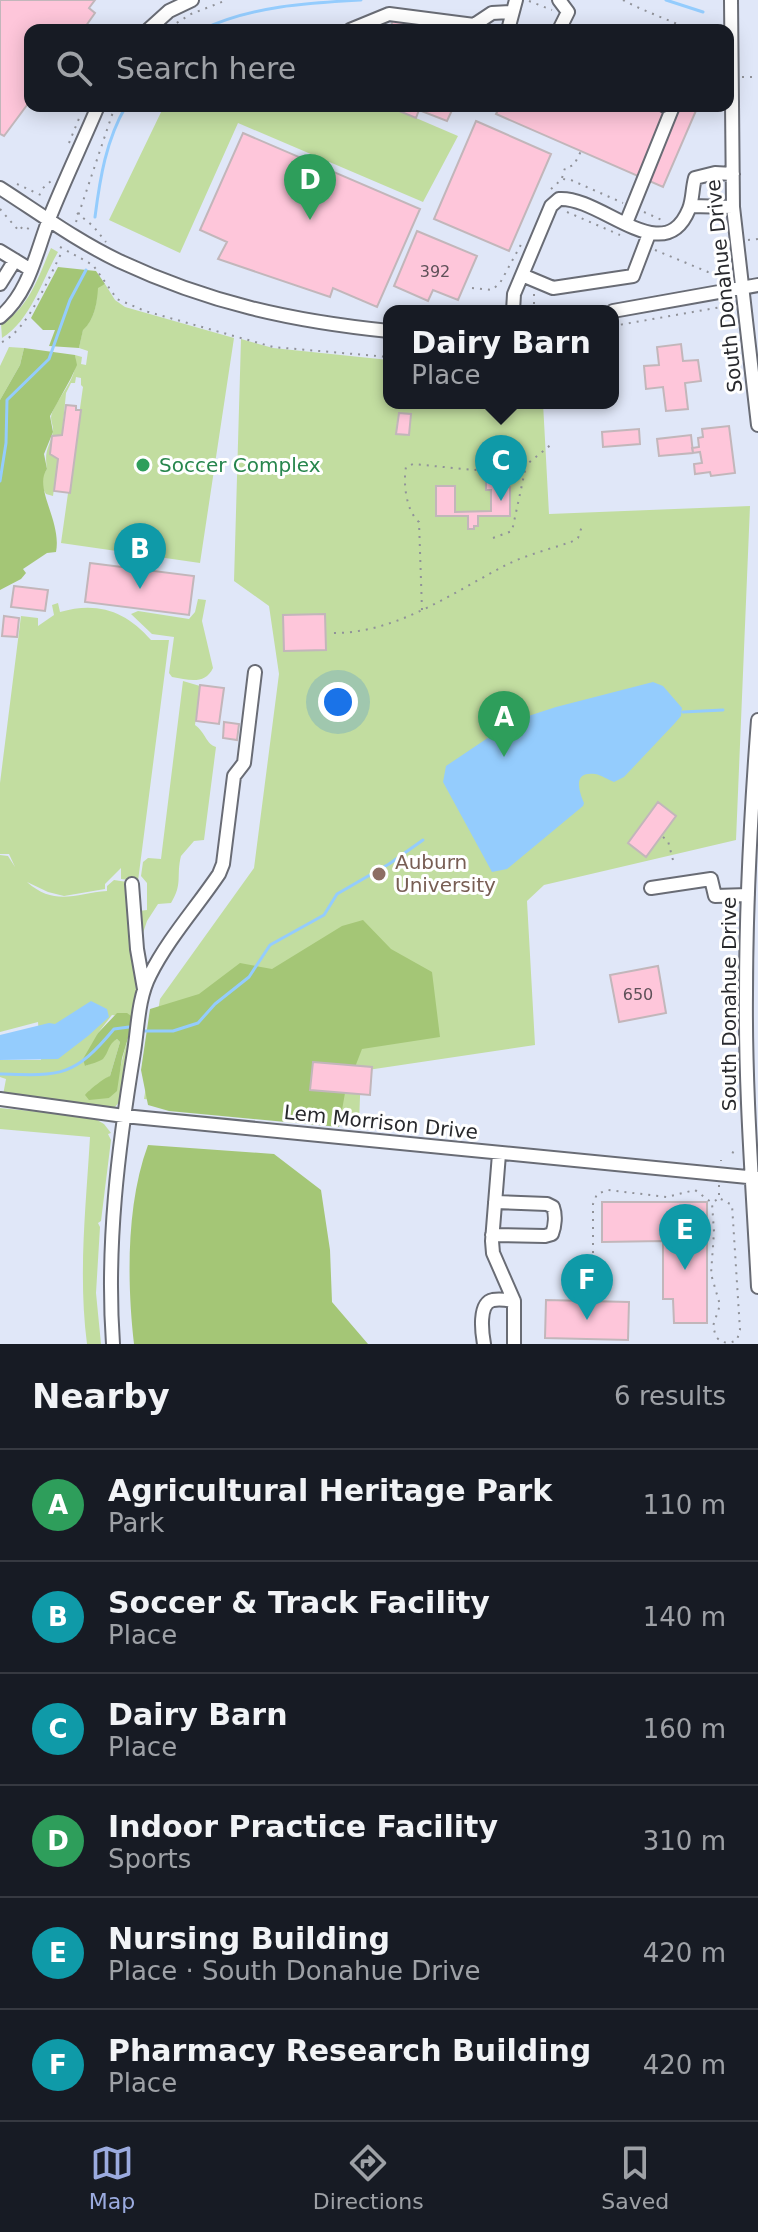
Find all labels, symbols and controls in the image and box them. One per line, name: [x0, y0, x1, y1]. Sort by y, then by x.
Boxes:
search box: [24, 24, 734, 112]
icon: search: [52, 46, 96, 90]
text: Search here: [116, 51, 296, 86]
pin: D: [284, 154, 336, 220]
street label: South Donahue Drive: [701, 178, 747, 394]
house number: 392: [420, 262, 450, 281]
popup: [383, 305, 619, 409]
text: Dairy Barn: [411, 325, 591, 360]
text: Place: [411, 360, 480, 390]
pin: C: [475, 435, 527, 501]
place label: Soccer Complex: [159, 453, 321, 477]
marker: Soccer Complex: [134, 456, 152, 474]
pin: B: [114, 523, 166, 589]
your location: [318, 682, 358, 722]
pin: A: [478, 691, 530, 757]
place label: Auburn University: [395, 850, 496, 897]
marker: Auburn University: [370, 865, 388, 883]
street label: South Donahue Drive: [717, 897, 741, 1111]
house number: 650: [623, 985, 653, 1004]
street label: Lem Morrison Drive: [283, 1100, 479, 1144]
pin: E: [659, 1204, 711, 1270]
pin: F: [561, 1254, 613, 1320]
text: Nearby: [32, 1376, 170, 1416]
text: 6 results: [614, 1381, 726, 1411]
text: Agricultural Heritage Park: [108, 1473, 552, 1508]
text: A: [48, 1490, 68, 1520]
text: 110 m: [643, 1490, 726, 1520]
text: Park: [108, 1508, 164, 1538]
text: Soccer & Track Facility: [108, 1585, 490, 1620]
text: B: [48, 1602, 68, 1632]
text: 140 m: [643, 1602, 726, 1632]
text: Place: [108, 1620, 177, 1650]
text: Dairy Barn: [108, 1697, 288, 1732]
text: C: [48, 1714, 68, 1744]
text: 160 m: [643, 1714, 726, 1744]
text: Place: [108, 1732, 177, 1762]
text: Indoor Practice Facility: [108, 1809, 498, 1844]
text: D: [47, 1826, 69, 1856]
text: 310 m: [643, 1826, 726, 1856]
text: Sports: [108, 1844, 191, 1874]
text: Nursing Building: [108, 1921, 390, 1956]
text: E: [49, 1938, 67, 1968]
text: 420 m: [643, 1938, 726, 1968]
text: Place · South Donahue Drive: [108, 1956, 481, 1986]
text: Pharmacy Research Building: [108, 2033, 591, 2068]
text: F: [49, 2050, 67, 2080]
text: 420 m: [643, 2050, 726, 2080]
text: Place: [108, 2068, 177, 2098]
tab: Map: [89, 2141, 135, 2214]
tab: Directions: [313, 2141, 424, 2214]
tab: Saved: [601, 2141, 669, 2214]

